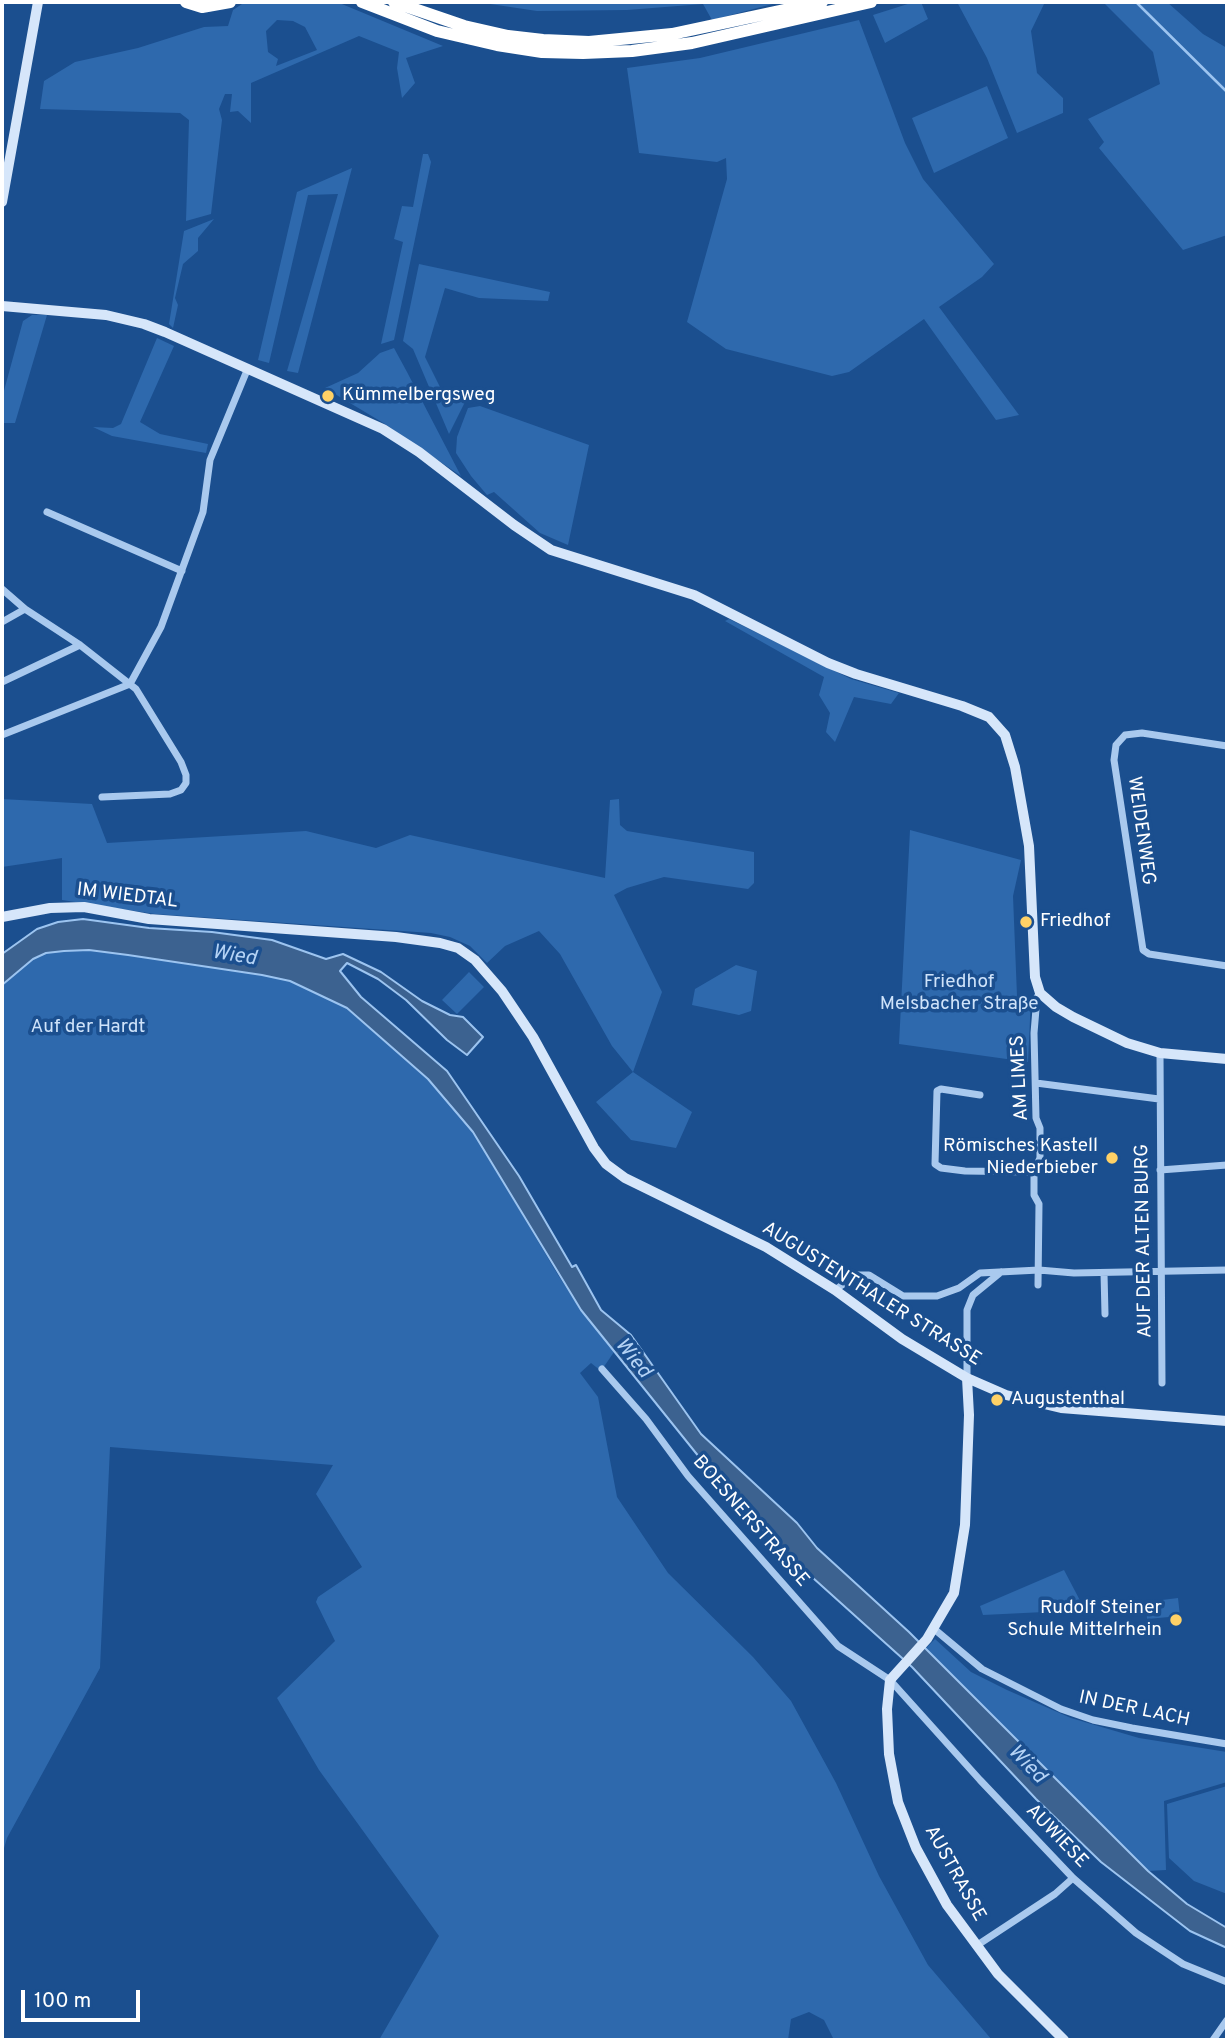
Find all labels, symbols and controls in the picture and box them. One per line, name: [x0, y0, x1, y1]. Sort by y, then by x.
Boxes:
place label: Kümmelbergsweg: [342, 385, 495, 407]
marker: Kümmelbergsweg: [320, 388, 336, 404]
street label: WEIDENWEG: [1121, 775, 1159, 887]
street label: IM WIEDTAL: [75, 879, 179, 915]
place label: Friedhof: [1040, 911, 1110, 933]
marker: Friedhof: [1018, 914, 1034, 930]
water label: Wied: [210, 941, 258, 973]
park label: Friedhof Melsbacher Straße: [880, 972, 1038, 1016]
park label: Auf der Hardt: [31, 1017, 145, 1039]
street label: AM LIMES: [1007, 1034, 1035, 1122]
place label: Römisches Kastell Niederbieber: [943, 1136, 1098, 1180]
street label: AUF DER ALTEN BURG: [1132, 1144, 1158, 1338]
marker: Römisches Kastell Niederbieber: [1104, 1150, 1120, 1166]
street label: AUGUSTENTHALER STRASSE: [757, 1218, 985, 1372]
water label: Wied: [608, 1334, 656, 1384]
place label: Augustenthal: [1011, 1389, 1125, 1411]
marker: Augustenthal: [989, 1392, 1005, 1408]
street label: BOESNERSTRASSE: [687, 1452, 813, 1592]
place label: Rudolf Steiner Schule Mittelrhein: [1007, 1598, 1162, 1642]
marker: Rudolf Steiner Schule Mittelrhein: [1168, 1612, 1184, 1628]
street label: IN DER LACH: [1076, 1687, 1192, 1733]
water label: Wied: [1002, 1740, 1050, 1790]
street label: AUWIESE: [1020, 1800, 1092, 1874]
street label: AUSTRASSE: [918, 1822, 990, 1926]
scale bar: [24, 1976, 144, 2020]
text: 100 m: [34, 1988, 91, 2015]

